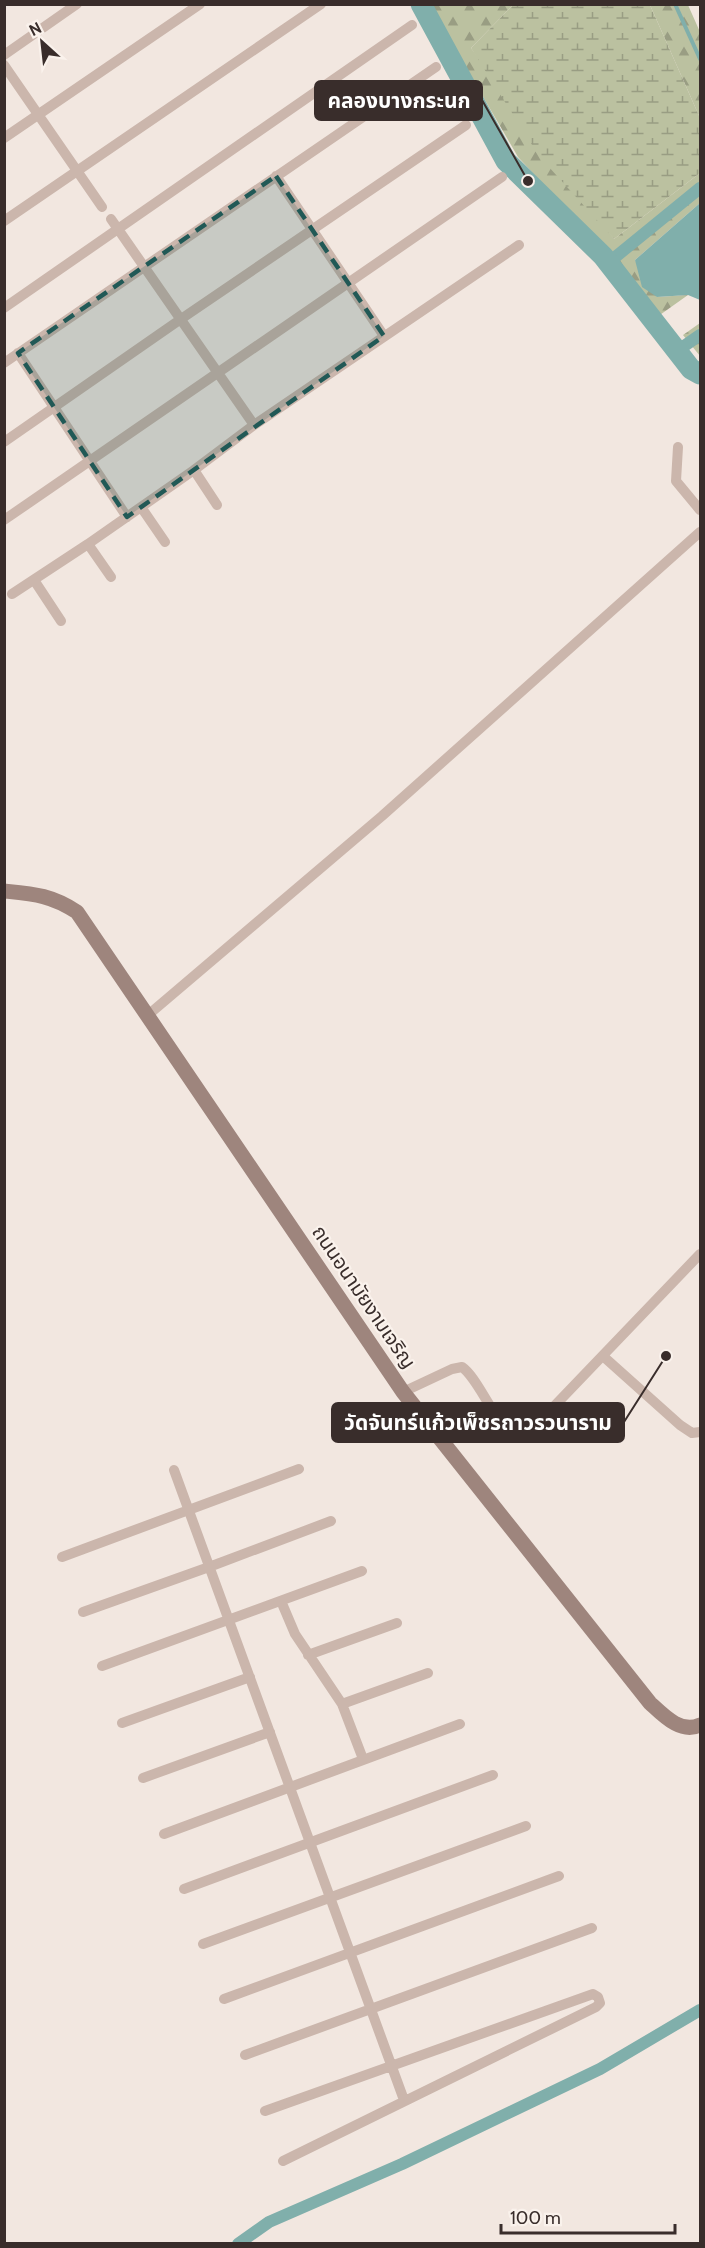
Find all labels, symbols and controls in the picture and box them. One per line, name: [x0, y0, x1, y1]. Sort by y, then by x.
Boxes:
north arrow: [12, 12, 72, 72]
text: N: [26, 18, 45, 40]
callout: คลองบางกระนก: [315, 81, 482, 120]
text: คลองบางกระนก: [327, 88, 471, 113]
street label: ถนนอนามัยงามเจริญ: [307, 1221, 421, 1373]
callout: วัดจันทร์แก้วเพ็ชรถาวรวนาราม: [332, 1403, 624, 1442]
text: วัดจันทร์แก้วเพ็ชรถาวรวนาราม: [344, 1410, 612, 1435]
scale bar: [501, 2197, 675, 2235]
text: 100 m: [510, 2207, 561, 2229]

